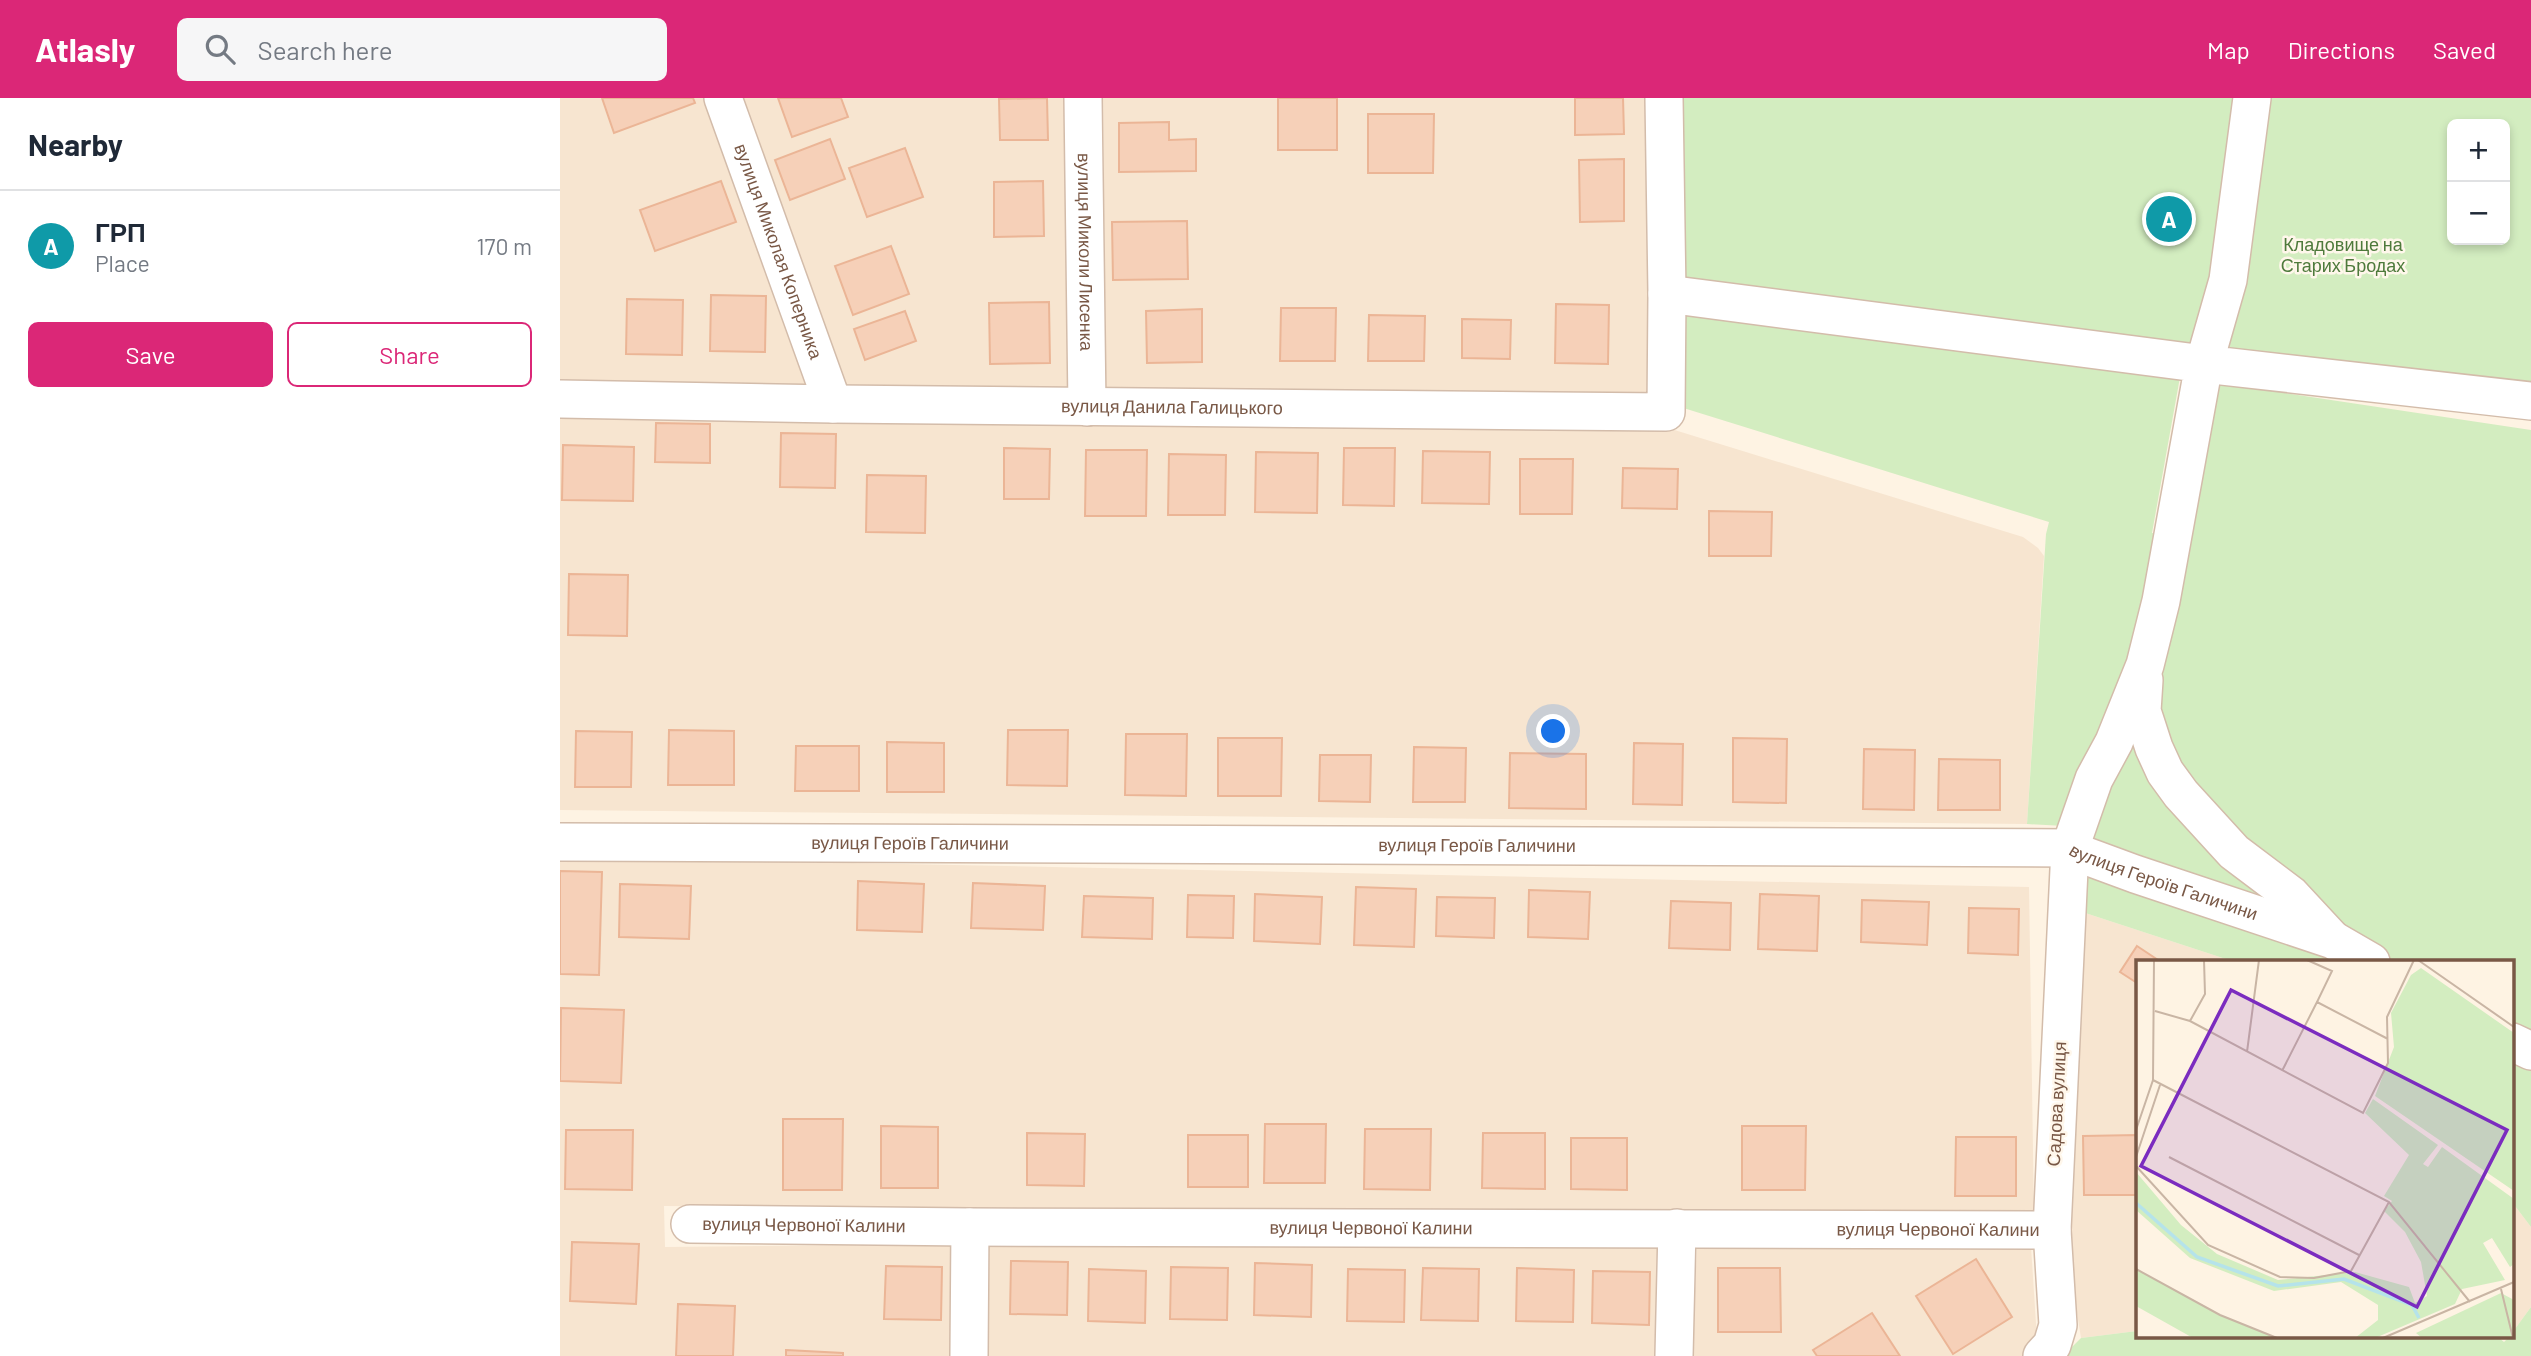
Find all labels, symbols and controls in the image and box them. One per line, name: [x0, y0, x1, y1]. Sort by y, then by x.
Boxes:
search box: [177, 18, 667, 81]
text: Atlasly: [35, 29, 135, 69]
icon: search: [201, 30, 239, 68]
text: Search here: [257, 34, 393, 65]
text: Map: [2207, 35, 2250, 64]
text: Directions: [2288, 35, 2395, 64]
text: Saved: [2433, 35, 2496, 64]
map controls: [2447, 119, 2510, 245]
button: +: [2447, 119, 2510, 182]
text: Nearby: [28, 126, 123, 162]
street label: вулиця Миколая Коперника: [730, 140, 828, 363]
street label: вулиця Миколи Лисенка: [1074, 153, 1098, 352]
button: −: [2447, 182, 2510, 245]
pin: A: [2146, 193, 2192, 245]
text: ГРП: [95, 216, 146, 247]
text: A: [43, 232, 59, 260]
text: 170 m: [476, 232, 532, 260]
park label: Кладовище на Старих Бродах: [2281, 233, 2405, 276]
text: Place: [95, 249, 150, 277]
button: Save: [28, 322, 273, 387]
button: Share: [287, 322, 532, 387]
street label: вулиця Данила Галицького: [1061, 394, 1283, 418]
your location: [1536, 714, 1570, 748]
street label: вулиця Героїв Галичини: [811, 831, 1009, 854]
street label: вулиця Героїв Галичини: [1378, 833, 1576, 856]
street label: вулиця Героїв Галичини: [2066, 838, 2261, 924]
inset map: [2136, 960, 2514, 1338]
street label: Садова вулиця: [2042, 1041, 2070, 1167]
street label: вулиця Червоної Калини: [702, 1212, 906, 1236]
street label: вулиця Червоної Калини: [1269, 1216, 1473, 1238]
street label: вулиця Червоної Калини: [1836, 1217, 2040, 1240]

